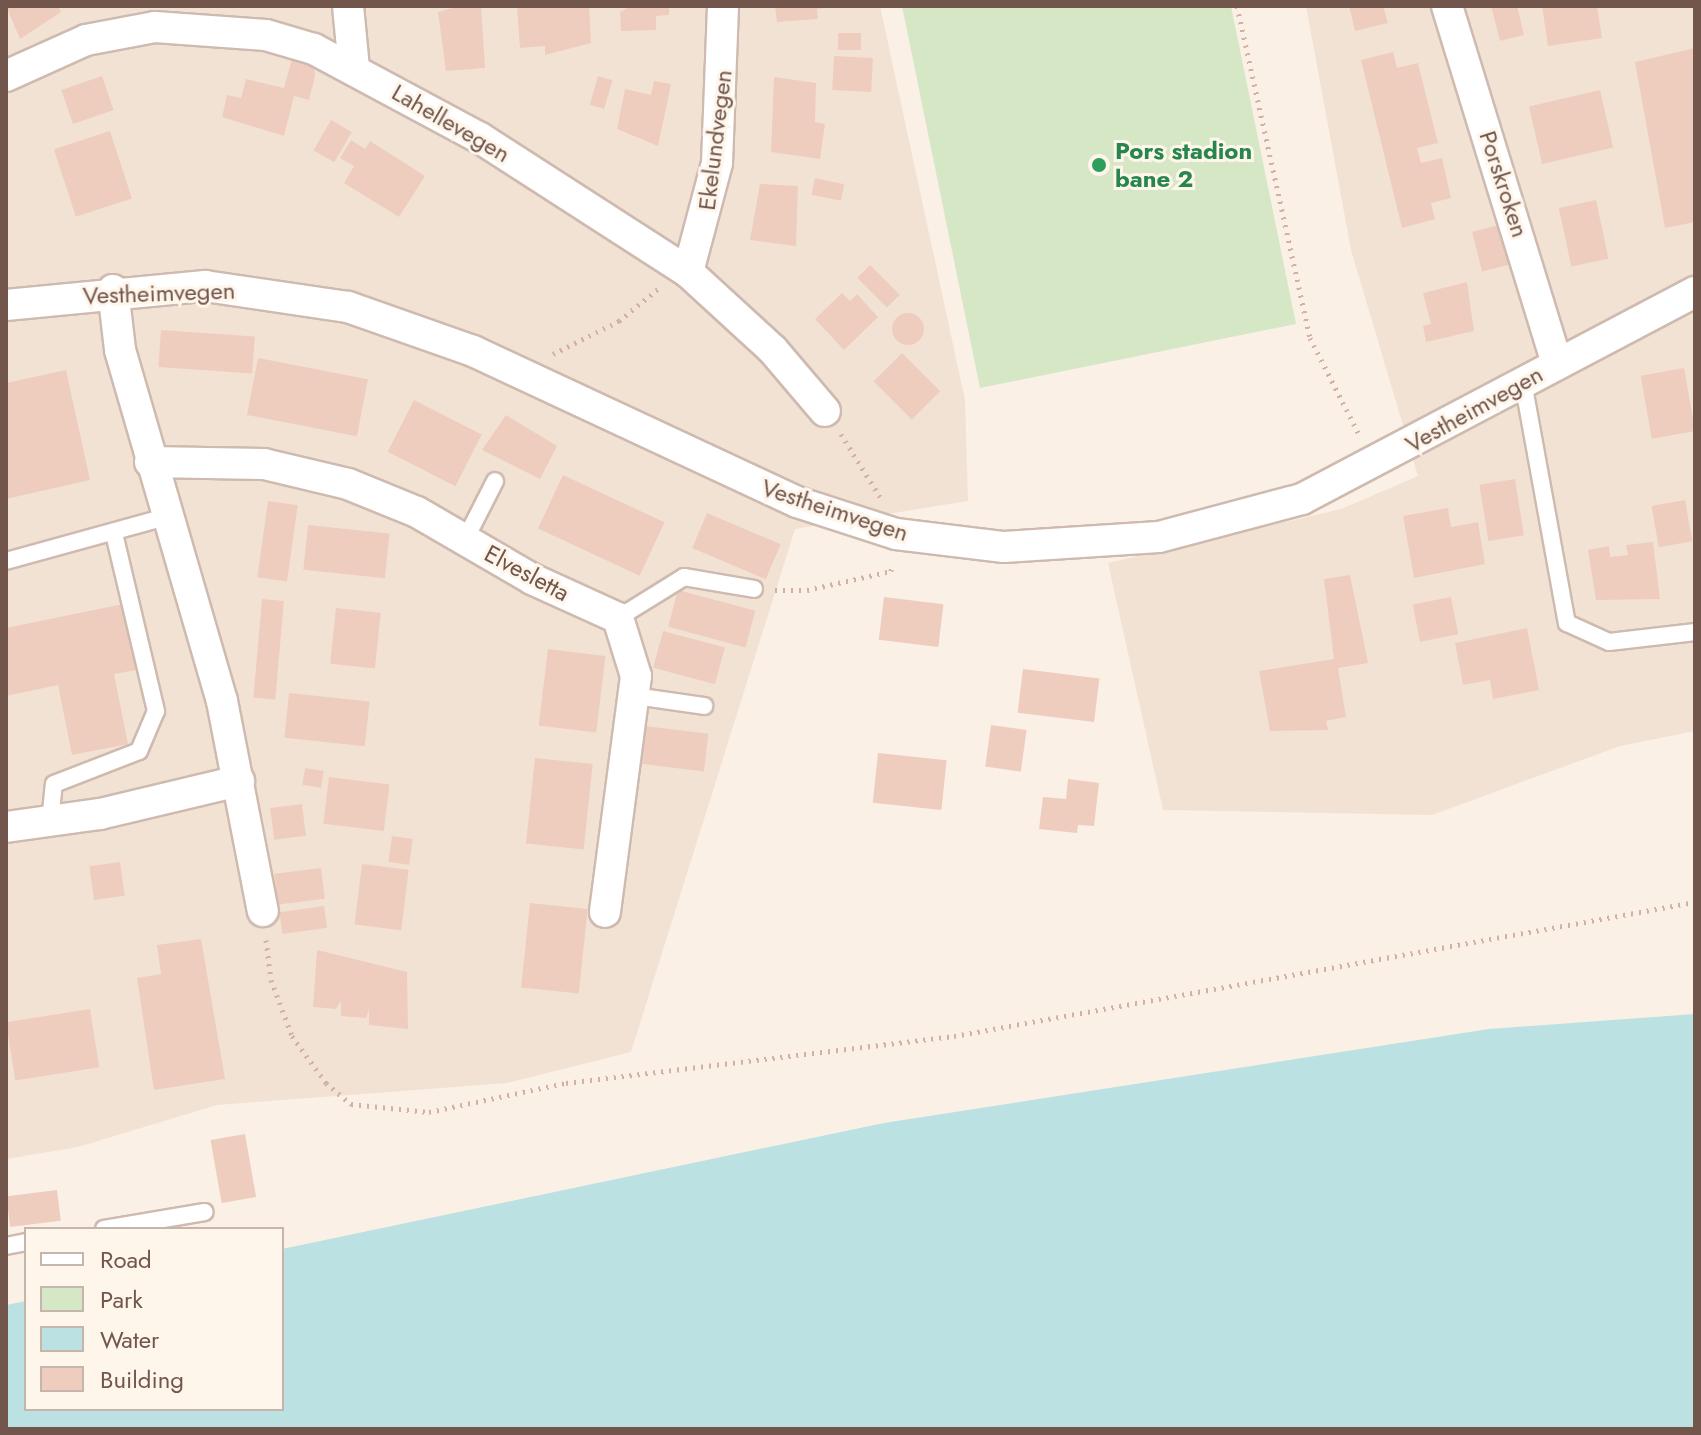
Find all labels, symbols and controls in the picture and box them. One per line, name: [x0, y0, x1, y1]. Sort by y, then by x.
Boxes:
street label: Ekelundvegen: [692, 68, 738, 212]
street label: Lahellevegen: [387, 78, 515, 168]
street label: Porskroken: [1473, 127, 1535, 241]
place label: Pors stadion bane 2: [1115, 137, 1252, 193]
marker: Pors stadion bane 2: [1090, 156, 1108, 174]
street label: Vestheimvegen: [82, 276, 236, 310]
street label: Vestheimvegen: [1400, 359, 1548, 459]
street label: Vestheimvegen: [758, 473, 912, 547]
street label: Elvesletta: [480, 539, 574, 607]
legend: [24, 1227, 284, 1411]
text: Road: [100, 1242, 152, 1277]
text: Park: [100, 1282, 143, 1317]
text: Water: [100, 1322, 159, 1357]
text: Building: [100, 1362, 184, 1397]

